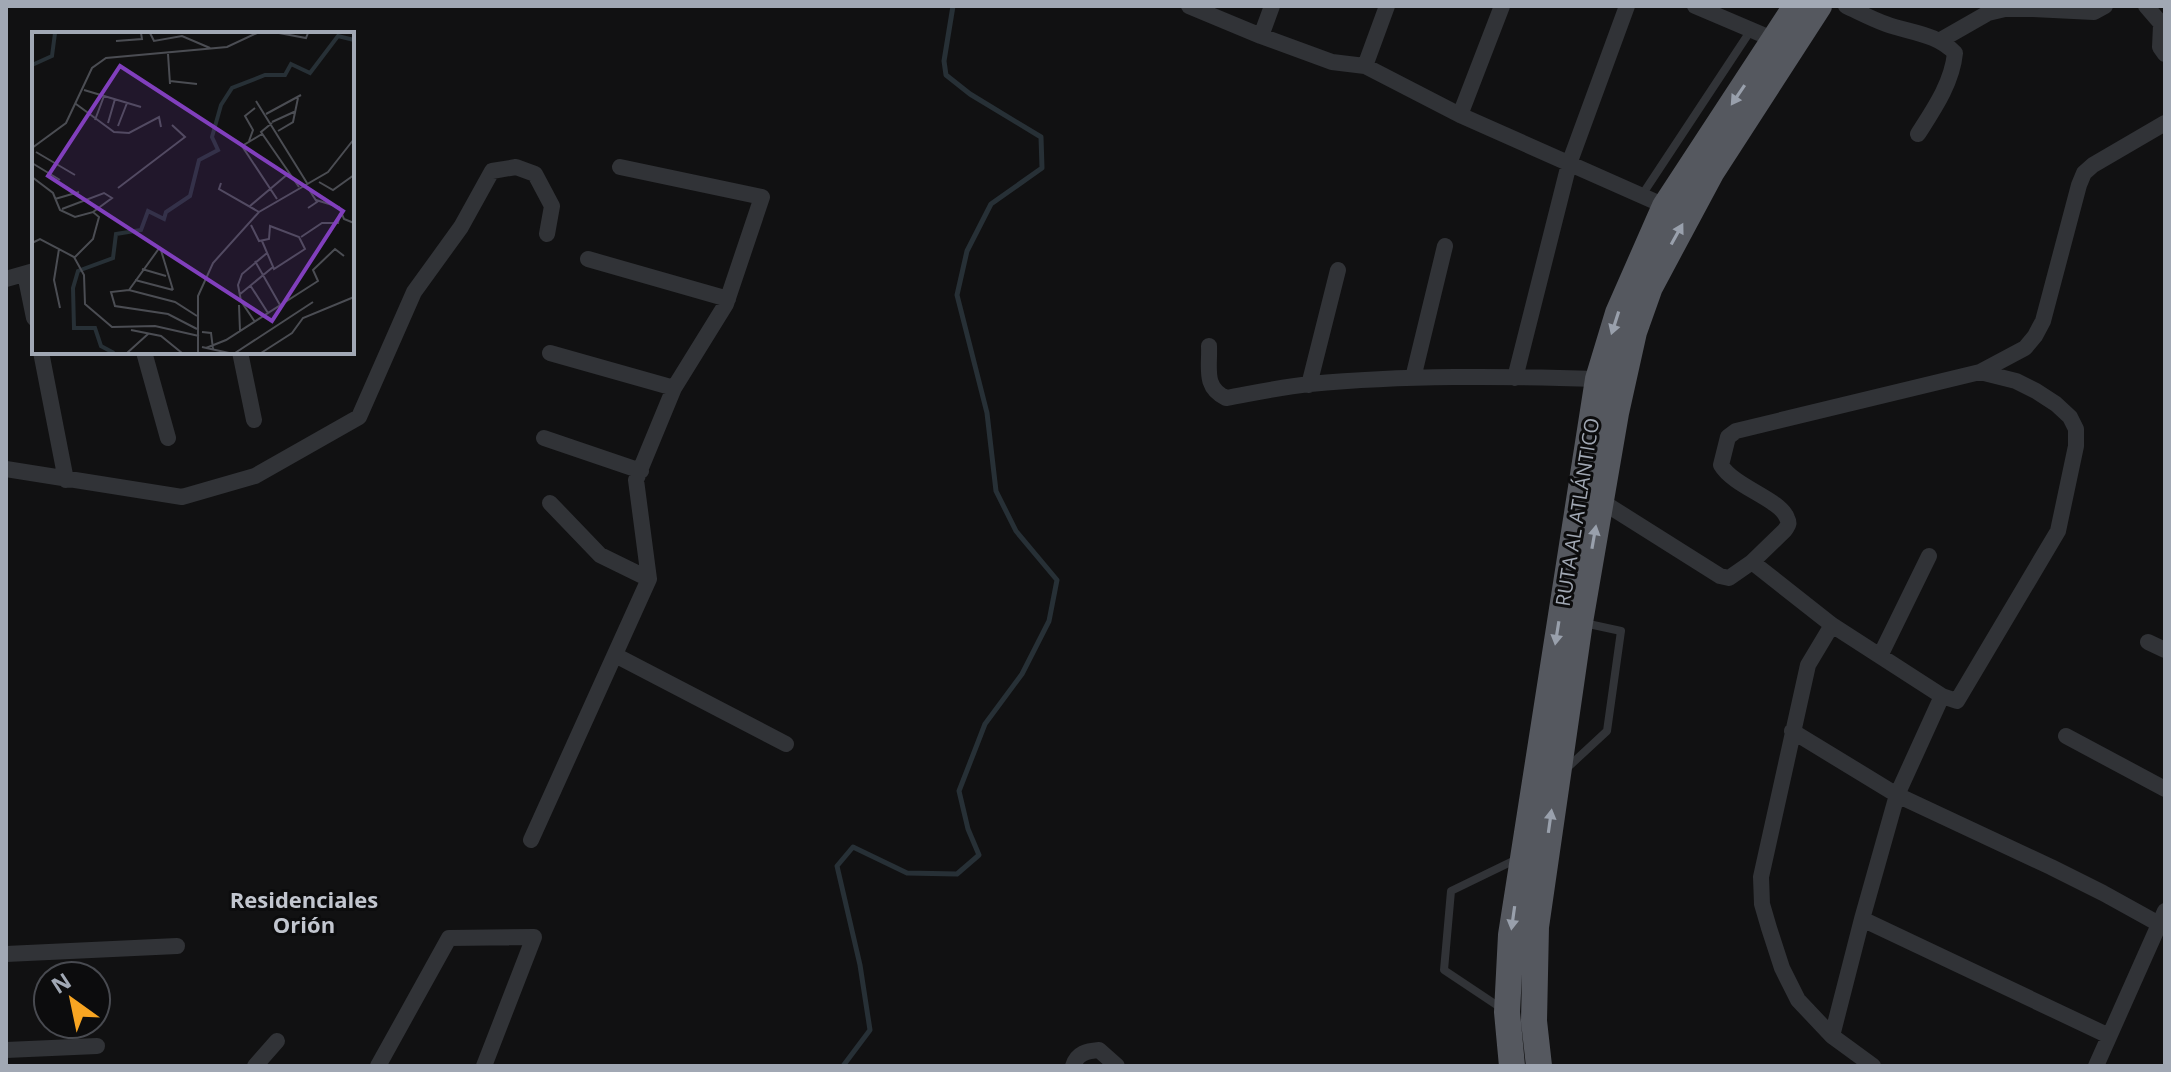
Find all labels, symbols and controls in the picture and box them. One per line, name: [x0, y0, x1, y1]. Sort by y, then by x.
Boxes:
inset map: [32, 32, 354, 354]
one-way arrow: [1730, 84, 1745, 105]
one-way arrow: [1670, 223, 1684, 245]
one-way arrow: [1609, 311, 1621, 335]
street label: RUTA AL ATLÁNTICO: [1549, 416, 1605, 608]
one-way arrow: [1589, 524, 1601, 549]
one-way arrow: [1551, 621, 1563, 646]
one-way arrow: [1544, 808, 1557, 833]
district label: Residenciales Orión: [230, 884, 378, 939]
one-way arrow: [1507, 906, 1520, 931]
north arrow: [32, 960, 112, 1040]
text: N: [45, 965, 76, 1000]

